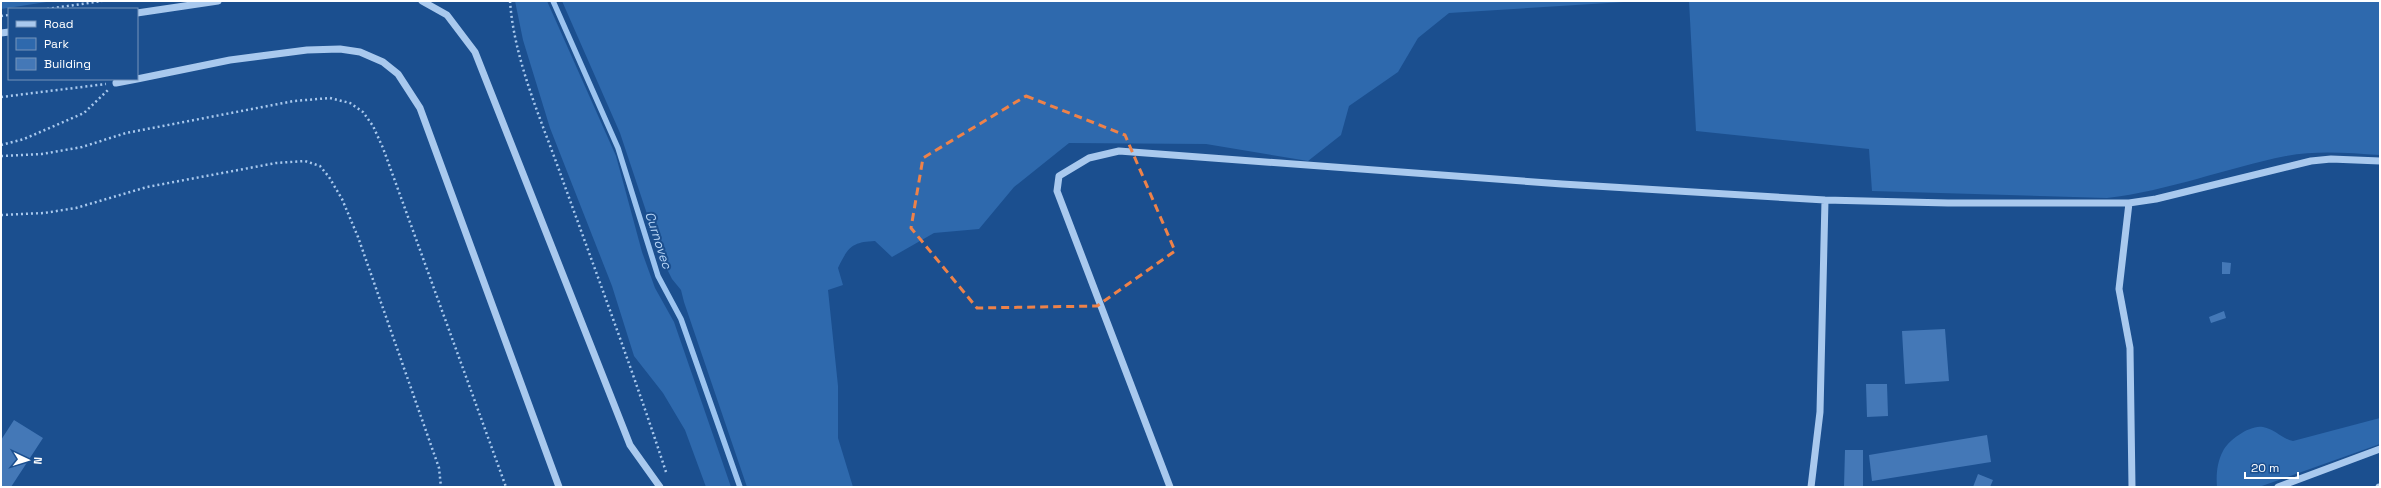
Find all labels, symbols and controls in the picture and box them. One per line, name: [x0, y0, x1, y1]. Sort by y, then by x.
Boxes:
legend: [8, 8, 138, 80]
text: Road: [44, 16, 73, 32]
text: Park: [44, 36, 69, 52]
text: Building: [44, 56, 91, 72]
water label: Curnovec: [641, 209, 676, 272]
north arrow: [8, 440, 48, 480]
scale bar: [2245, 454, 2298, 480]
text: N: [31, 457, 45, 465]
text: 20 m: [2251, 460, 2279, 476]

